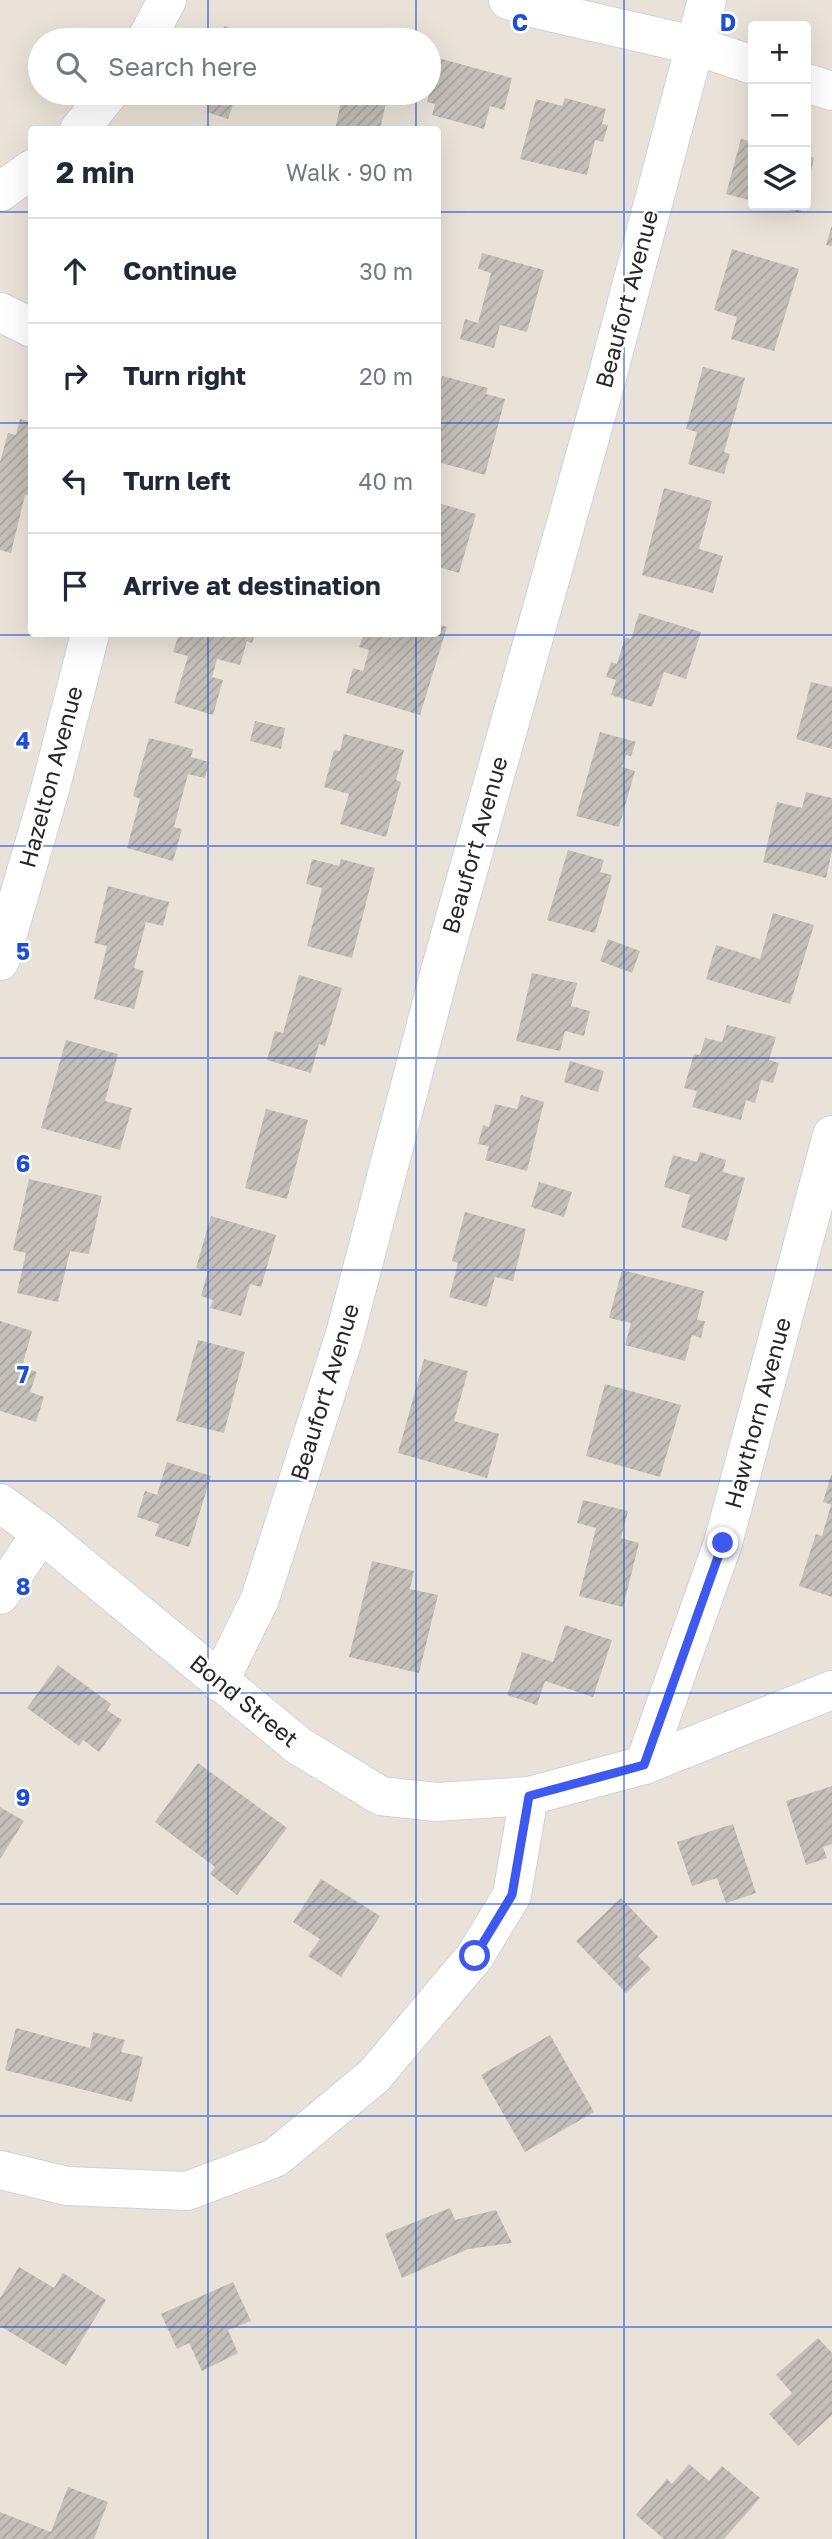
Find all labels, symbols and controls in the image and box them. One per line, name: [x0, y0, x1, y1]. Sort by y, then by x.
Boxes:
text: C: [512, 8, 528, 36]
text: D: [720, 8, 736, 36]
map controls: [748, 21, 811, 210]
button: +: [748, 21, 811, 84]
search box: [28, 28, 441, 105]
icon: search: [52, 48, 90, 86]
text: Search here: [108, 51, 257, 82]
button: −: [748, 84, 811, 147]
button: layers: [748, 147, 811, 210]
text: 2 min: [56, 154, 134, 190]
text: Walk · 90 m: [286, 158, 413, 186]
street label: Beaufort Avenue: [589, 207, 663, 391]
icon: ahead: [56, 252, 94, 290]
text: Continue: [123, 255, 237, 286]
text: 30 m: [359, 257, 413, 285]
icon: right: [56, 357, 94, 395]
text: Turn right: [123, 360, 246, 391]
text: 20 m: [359, 362, 413, 390]
icon: left: [56, 462, 94, 500]
text: Turn left: [123, 465, 231, 496]
text: 40 m: [359, 467, 413, 495]
icon: arrive: [56, 567, 94, 605]
text: Arrive at destination: [123, 570, 381, 601]
street label: Hazelton Avenue: [12, 683, 88, 870]
text: 4: [16, 726, 30, 754]
street label: Beaufort Avenue: [435, 753, 513, 937]
text: 5: [16, 937, 30, 965]
text: 6: [16, 1149, 30, 1177]
street label: Beaufort Avenue: [284, 1300, 364, 1483]
street label: Hawthorn Avenue: [718, 1314, 796, 1511]
text: 7: [17, 1360, 29, 1388]
route end: [707, 1527, 738, 1558]
text: 8: [16, 1572, 30, 1600]
street label: Bond Street: [185, 1648, 304, 1752]
text: 9: [16, 1783, 30, 1811]
route start: [459, 1940, 490, 1971]

